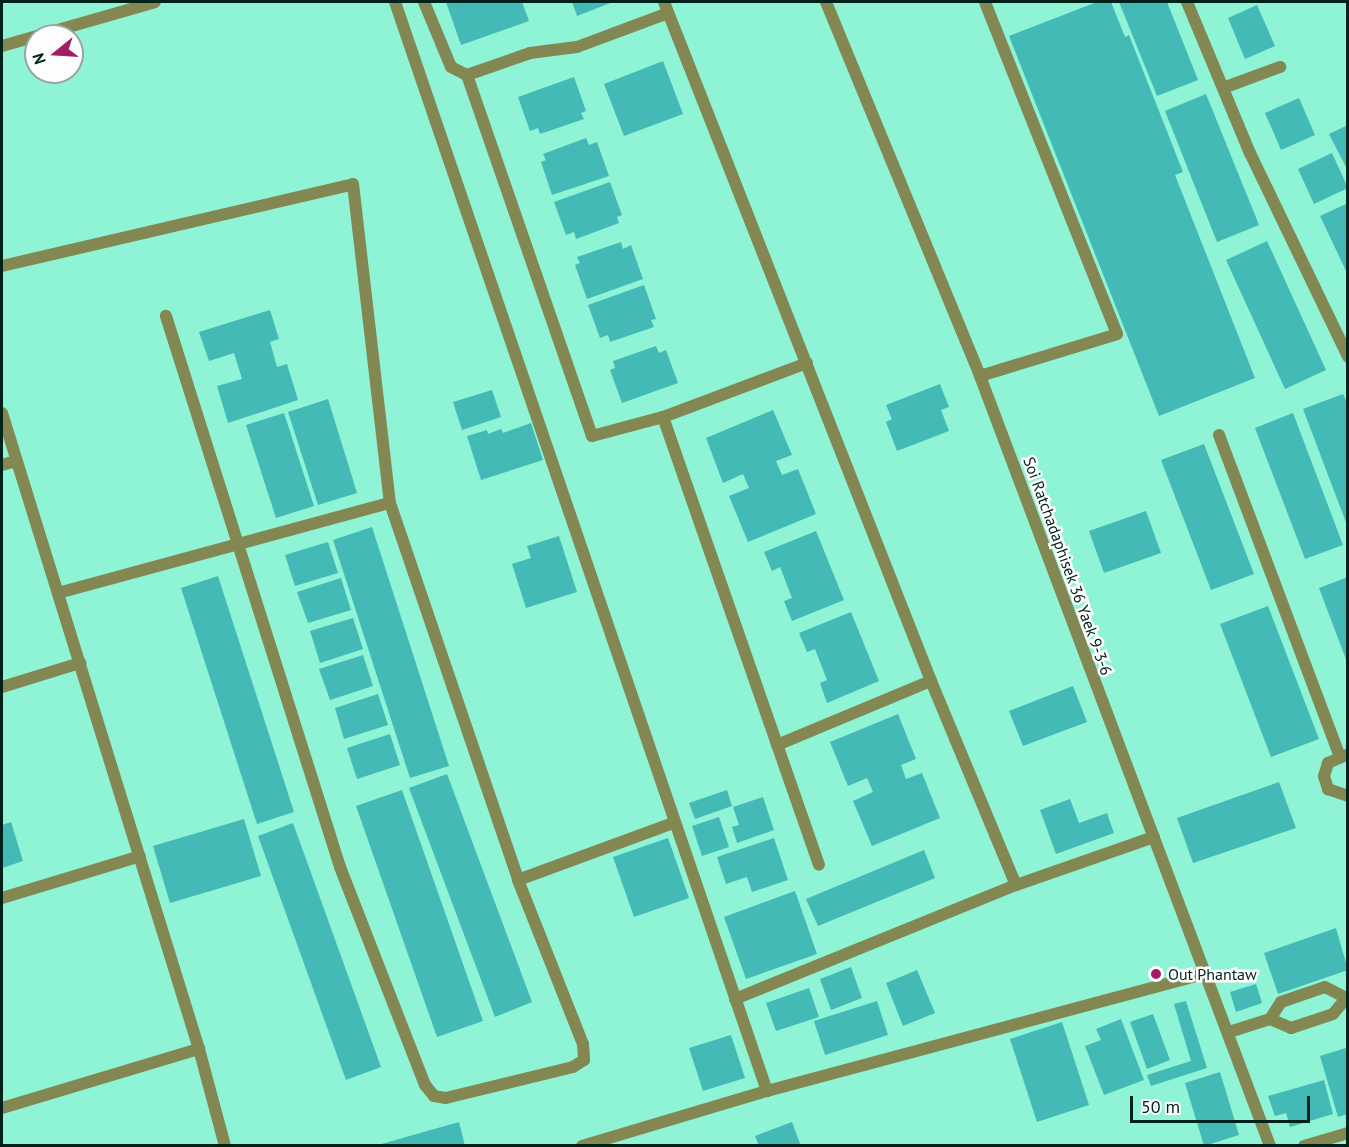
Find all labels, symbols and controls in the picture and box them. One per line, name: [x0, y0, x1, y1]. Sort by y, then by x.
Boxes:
north arrow: [24, 24, 84, 84]
text: N: [28, 51, 50, 67]
street label: Soi Ratchadaphisek 36 Yaek 9-3-6: [1019, 454, 1117, 678]
place label: Out Phantaw: [1168, 964, 1257, 984]
marker: Out Phantaw: [1149, 967, 1163, 981]
scale bar: [1133, 1084, 1313, 1122]
text: 50 m: [1141, 1095, 1180, 1118]

